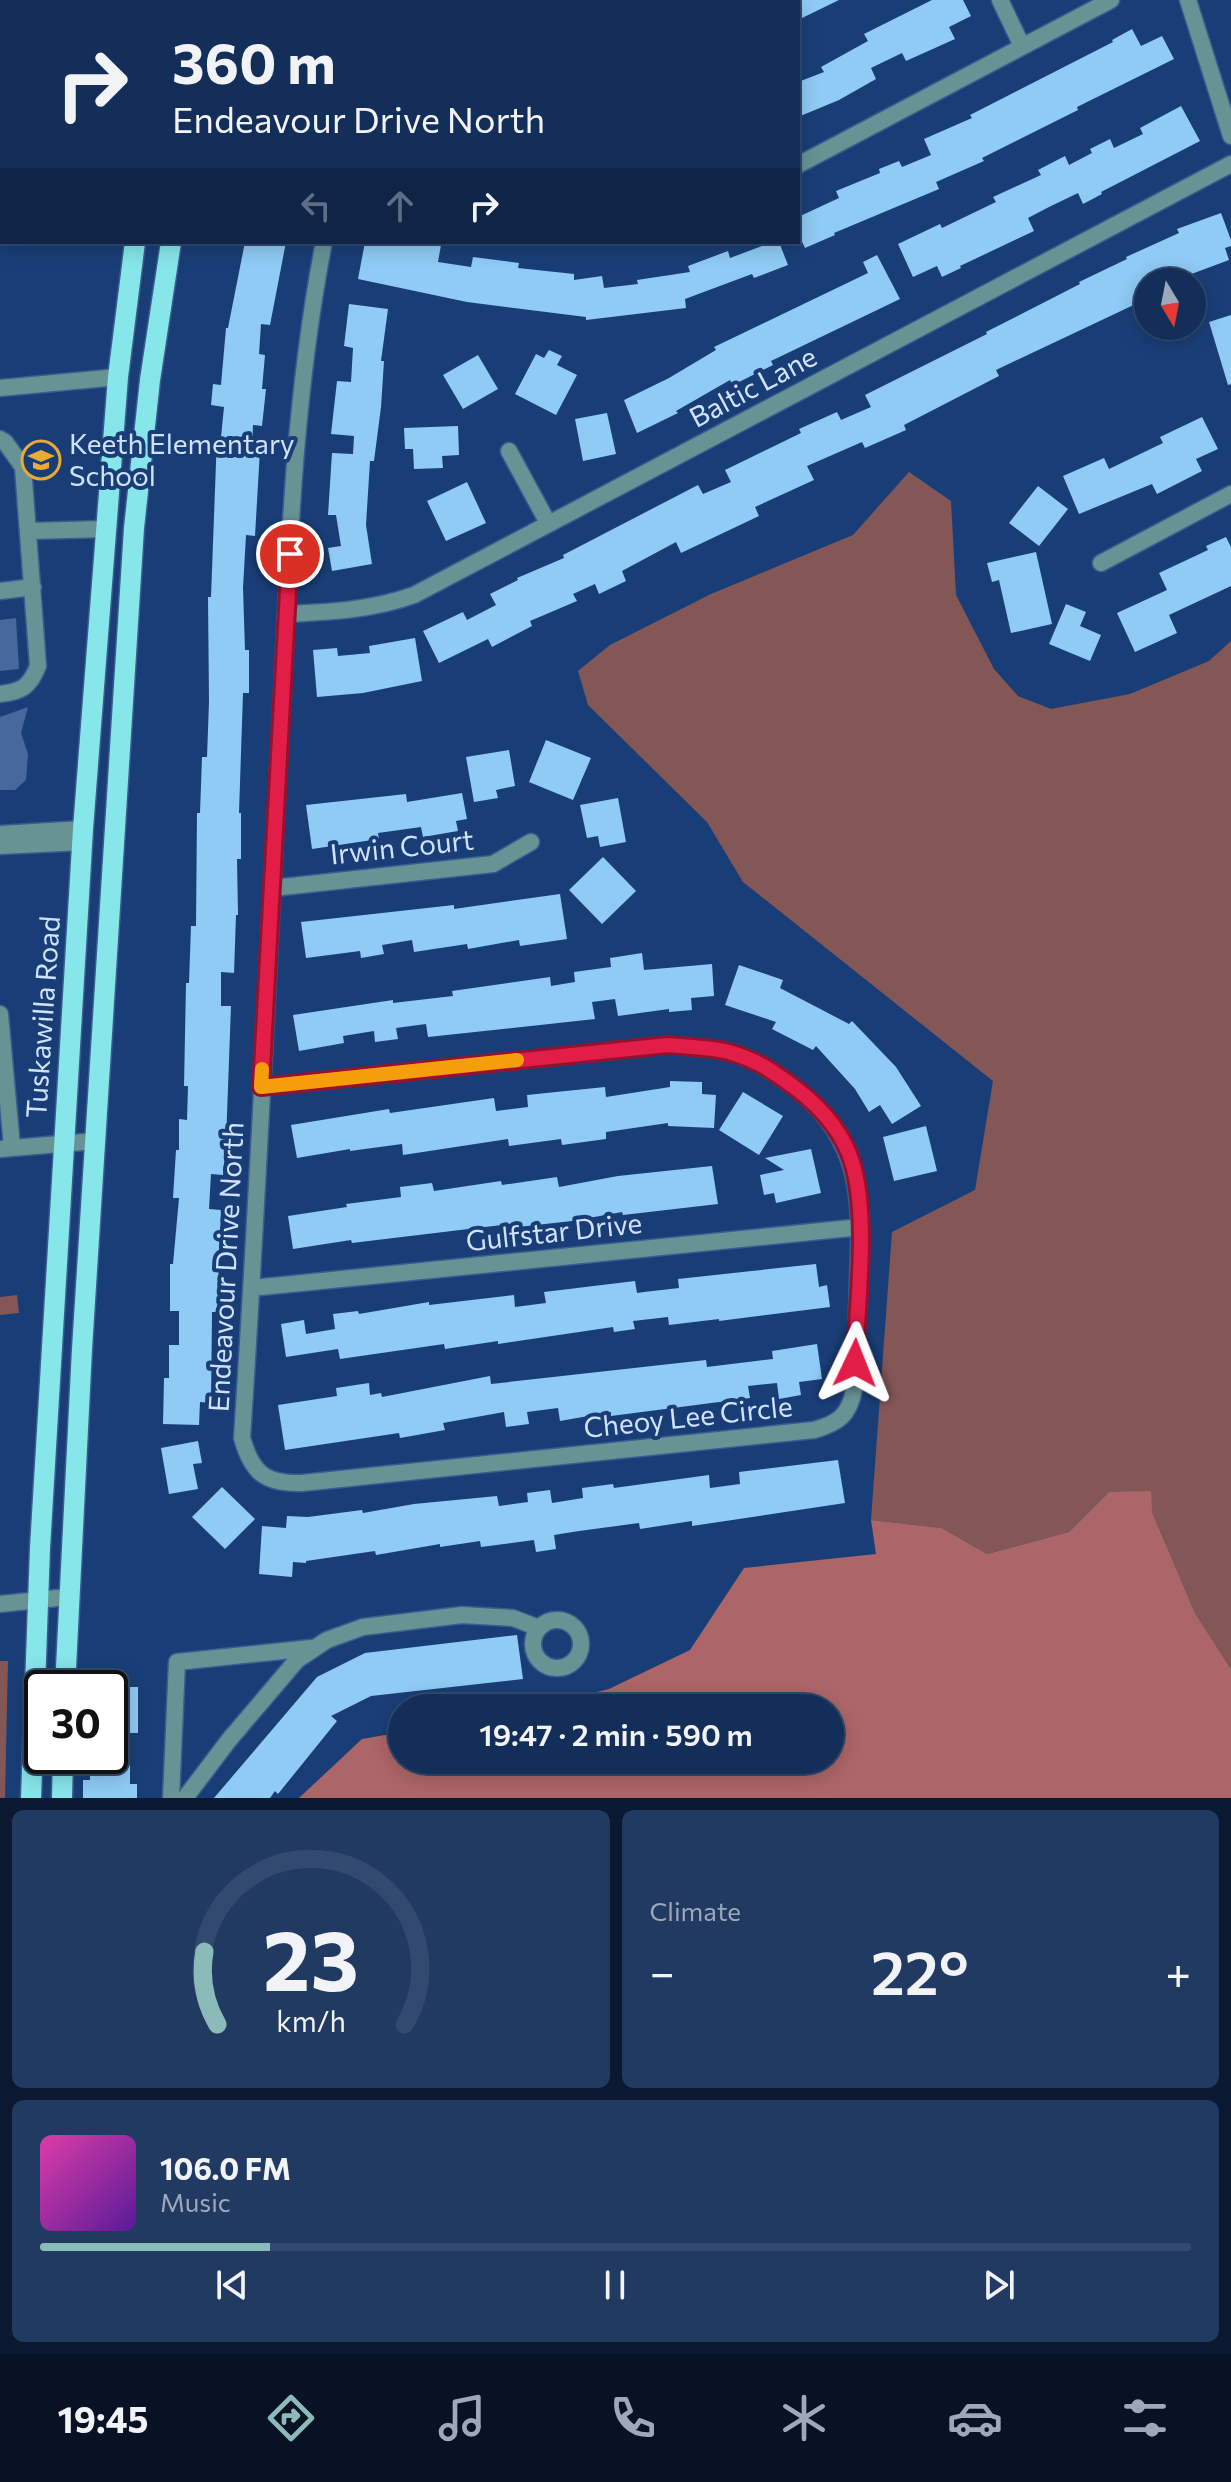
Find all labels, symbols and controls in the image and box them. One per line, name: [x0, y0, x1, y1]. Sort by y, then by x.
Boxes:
text: 360 m: [172, 27, 336, 96]
icon: right: [40, 32, 144, 136]
text: Endeavour Drive North: [172, 96, 545, 140]
icon: left: [294, 184, 338, 228]
icon: ahead: [378, 184, 422, 228]
icon: right: [462, 184, 506, 228]
north arrow: [1134, 268, 1206, 340]
map controls: [1134, 268, 1206, 340]
street label: Baltic Lane: [683, 338, 822, 434]
place label: Keeth Elementary School: [69, 426, 295, 492]
school or university icon: Keeth Elementary School: [20, 439, 62, 481]
pin: [256, 520, 324, 588]
icon: arrive: [268, 532, 312, 576]
street label: Irwin Court: [328, 822, 475, 870]
street label: Tuskawilla Road: [18, 915, 66, 1119]
street label: Endeavour Drive North: [200, 1121, 250, 1413]
street label: Gulfstar Drive: [464, 1205, 644, 1257]
position arrow: [813, 1321, 897, 1405]
street label: Cheoy Lee Circle: [582, 1388, 794, 1444]
speed limit sign: 30: [24, 1670, 128, 1774]
text: 19:47 · 2 min · 590 m: [479, 1715, 753, 1752]
text: Climate: [650, 1895, 741, 1926]
text: 23: [263, 1906, 359, 2008]
text: 22°: [871, 1934, 969, 2007]
text: −: [650, 1944, 675, 1998]
text: +: [1165, 1944, 1191, 1998]
text: km/h: [276, 2003, 346, 2038]
text: 106.0 FM: [160, 2149, 291, 2186]
text: Music: [160, 2186, 231, 2217]
icon: previous: [210, 2263, 254, 2307]
icon: pause: [593, 2263, 637, 2307]
icon: next: [977, 2263, 1021, 2307]
icon: directions: [263, 2390, 319, 2446]
icon: music: [434, 2390, 490, 2446]
icon: phone: [605, 2390, 661, 2446]
icon: climate: [776, 2390, 832, 2446]
icon: car: [947, 2390, 1003, 2446]
icon: filters: [1117, 2390, 1173, 2446]
text: 19:45: [57, 2396, 149, 2440]

